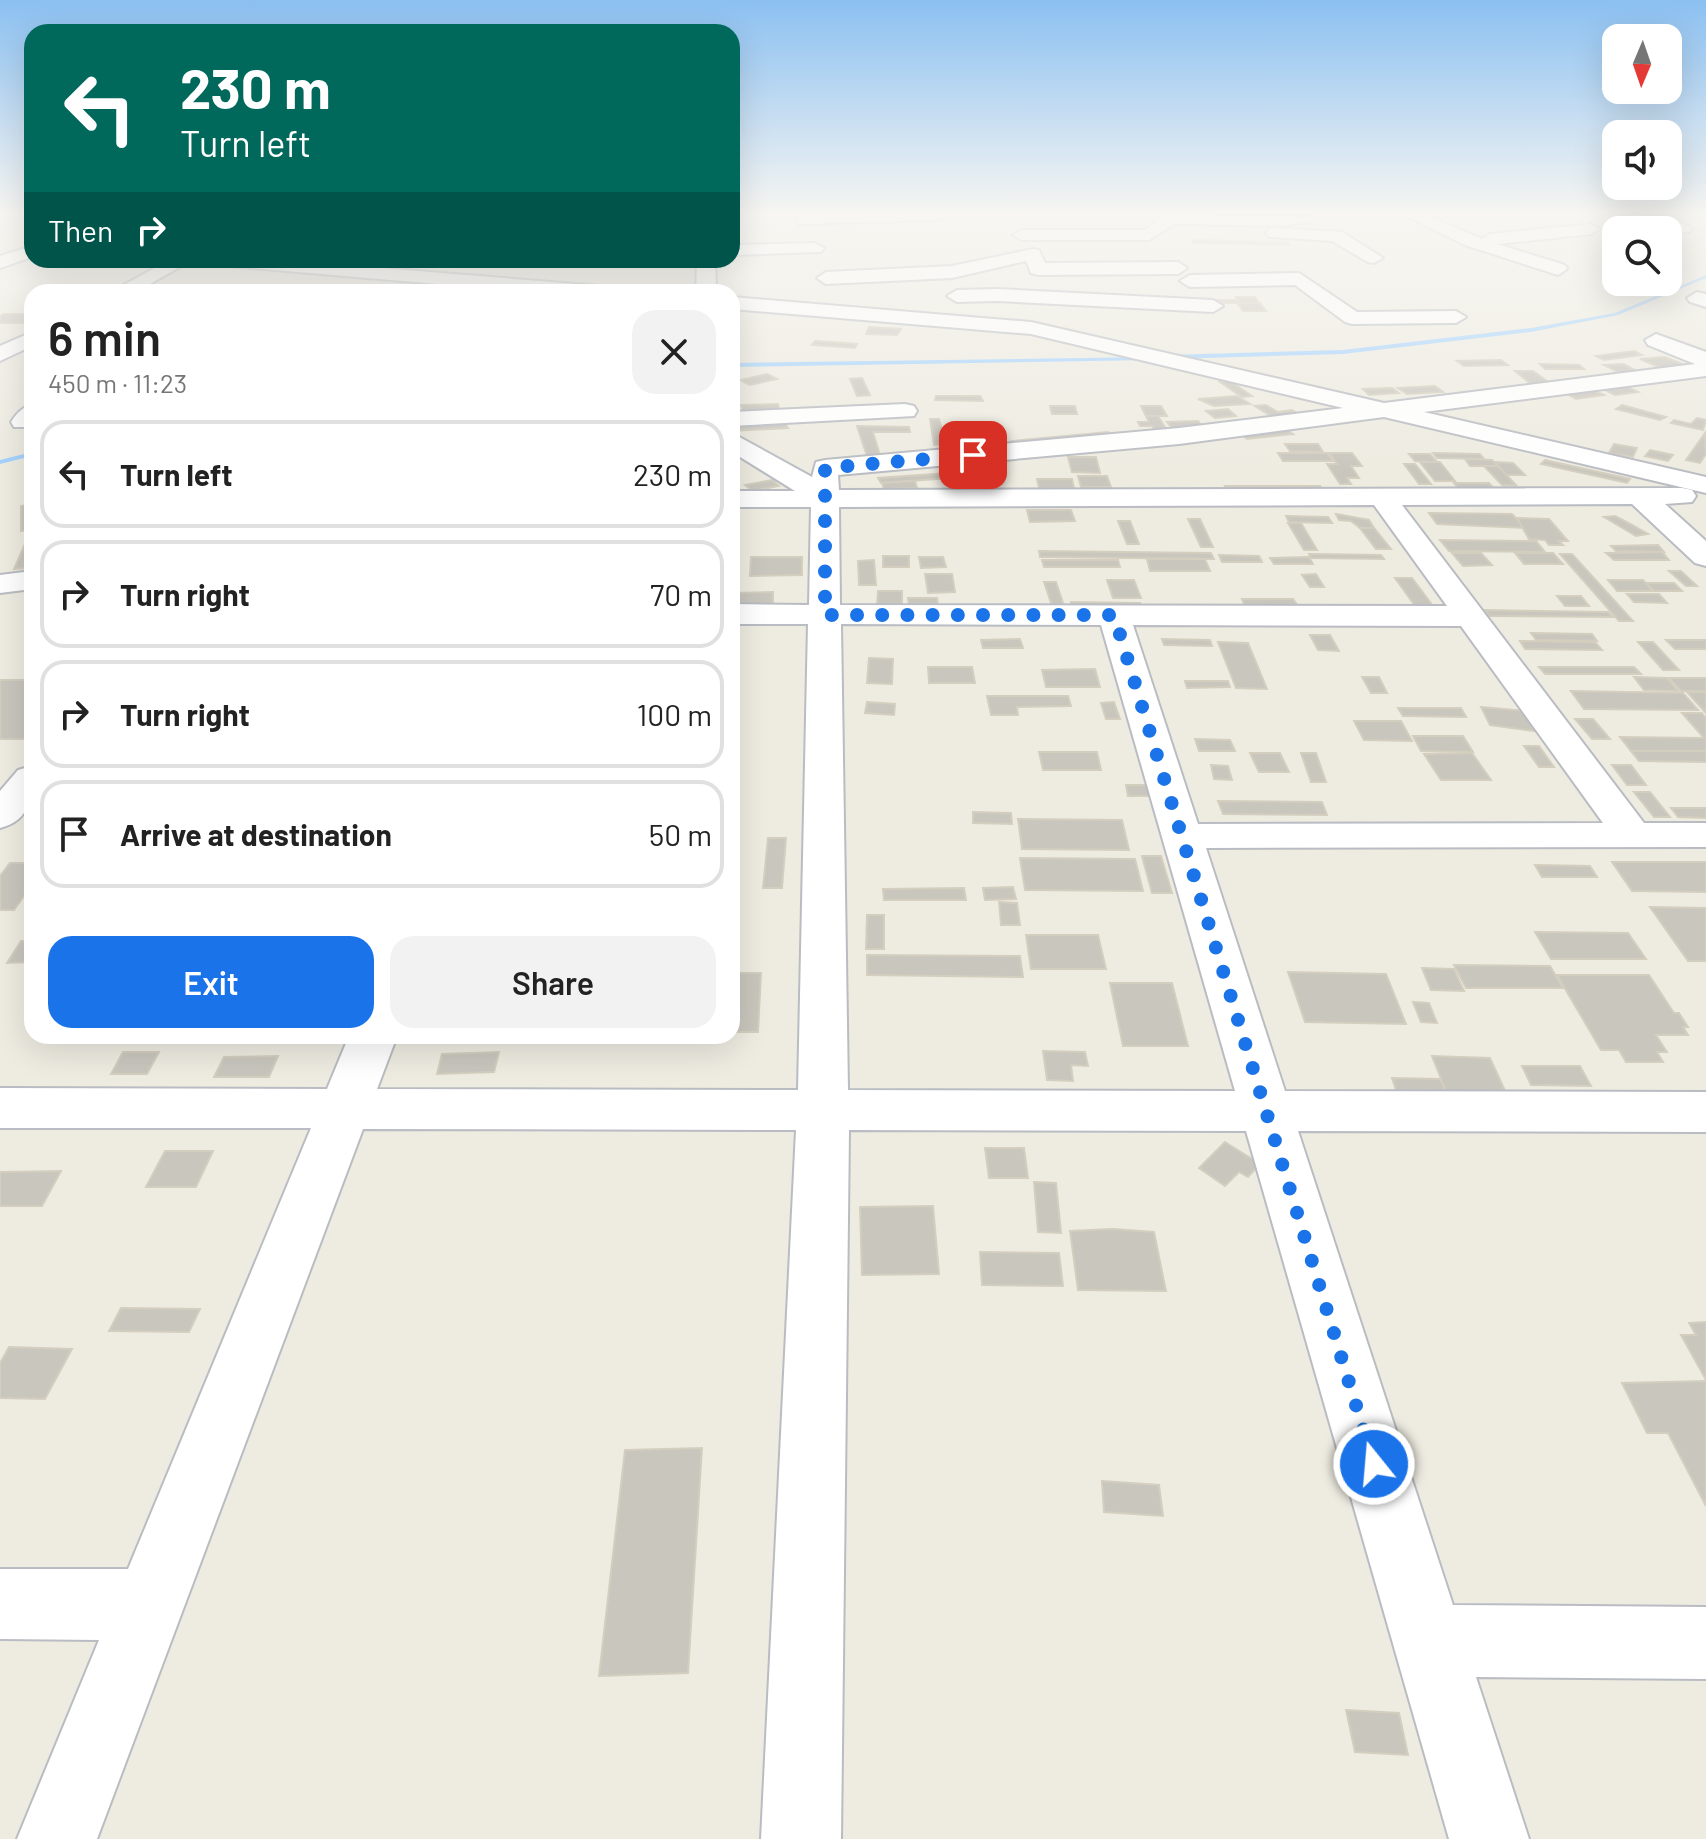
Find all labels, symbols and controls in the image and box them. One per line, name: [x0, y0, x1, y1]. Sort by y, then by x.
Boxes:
north arrow: [1602, 24, 1682, 104]
map controls: [1602, 24, 1682, 296]
text: 230 m: [180, 53, 331, 120]
icon: left: [48, 56, 152, 160]
button: sound: [1602, 120, 1682, 200]
text: Turn left: [180, 121, 311, 164]
icon: right: [129, 208, 173, 252]
text: Then: [48, 212, 113, 248]
button: search: [1602, 216, 1682, 296]
text: 6 min: [48, 308, 161, 366]
button: close: [632, 310, 716, 394]
text: 450 m · 11:23: [48, 367, 187, 398]
pin: [939, 421, 1007, 489]
icon: arrive: [951, 433, 995, 477]
icon: left: [52, 452, 96, 496]
text: Turn left: [120, 456, 233, 492]
text: 230 m: [633, 456, 712, 492]
icon: right: [52, 572, 96, 616]
text: Turn right: [120, 576, 250, 612]
text: 70 m: [650, 576, 712, 612]
icon: right: [52, 692, 96, 736]
text: Turn right: [120, 696, 250, 732]
text: 100 m: [637, 696, 712, 732]
icon: arrive: [52, 812, 96, 856]
text: Arrive at destination: [120, 816, 392, 852]
text: 50 m: [649, 816, 712, 852]
button: Exit: [48, 936, 374, 1028]
button: Share: [390, 936, 716, 1028]
position arrow: [1332, 1422, 1416, 1506]

